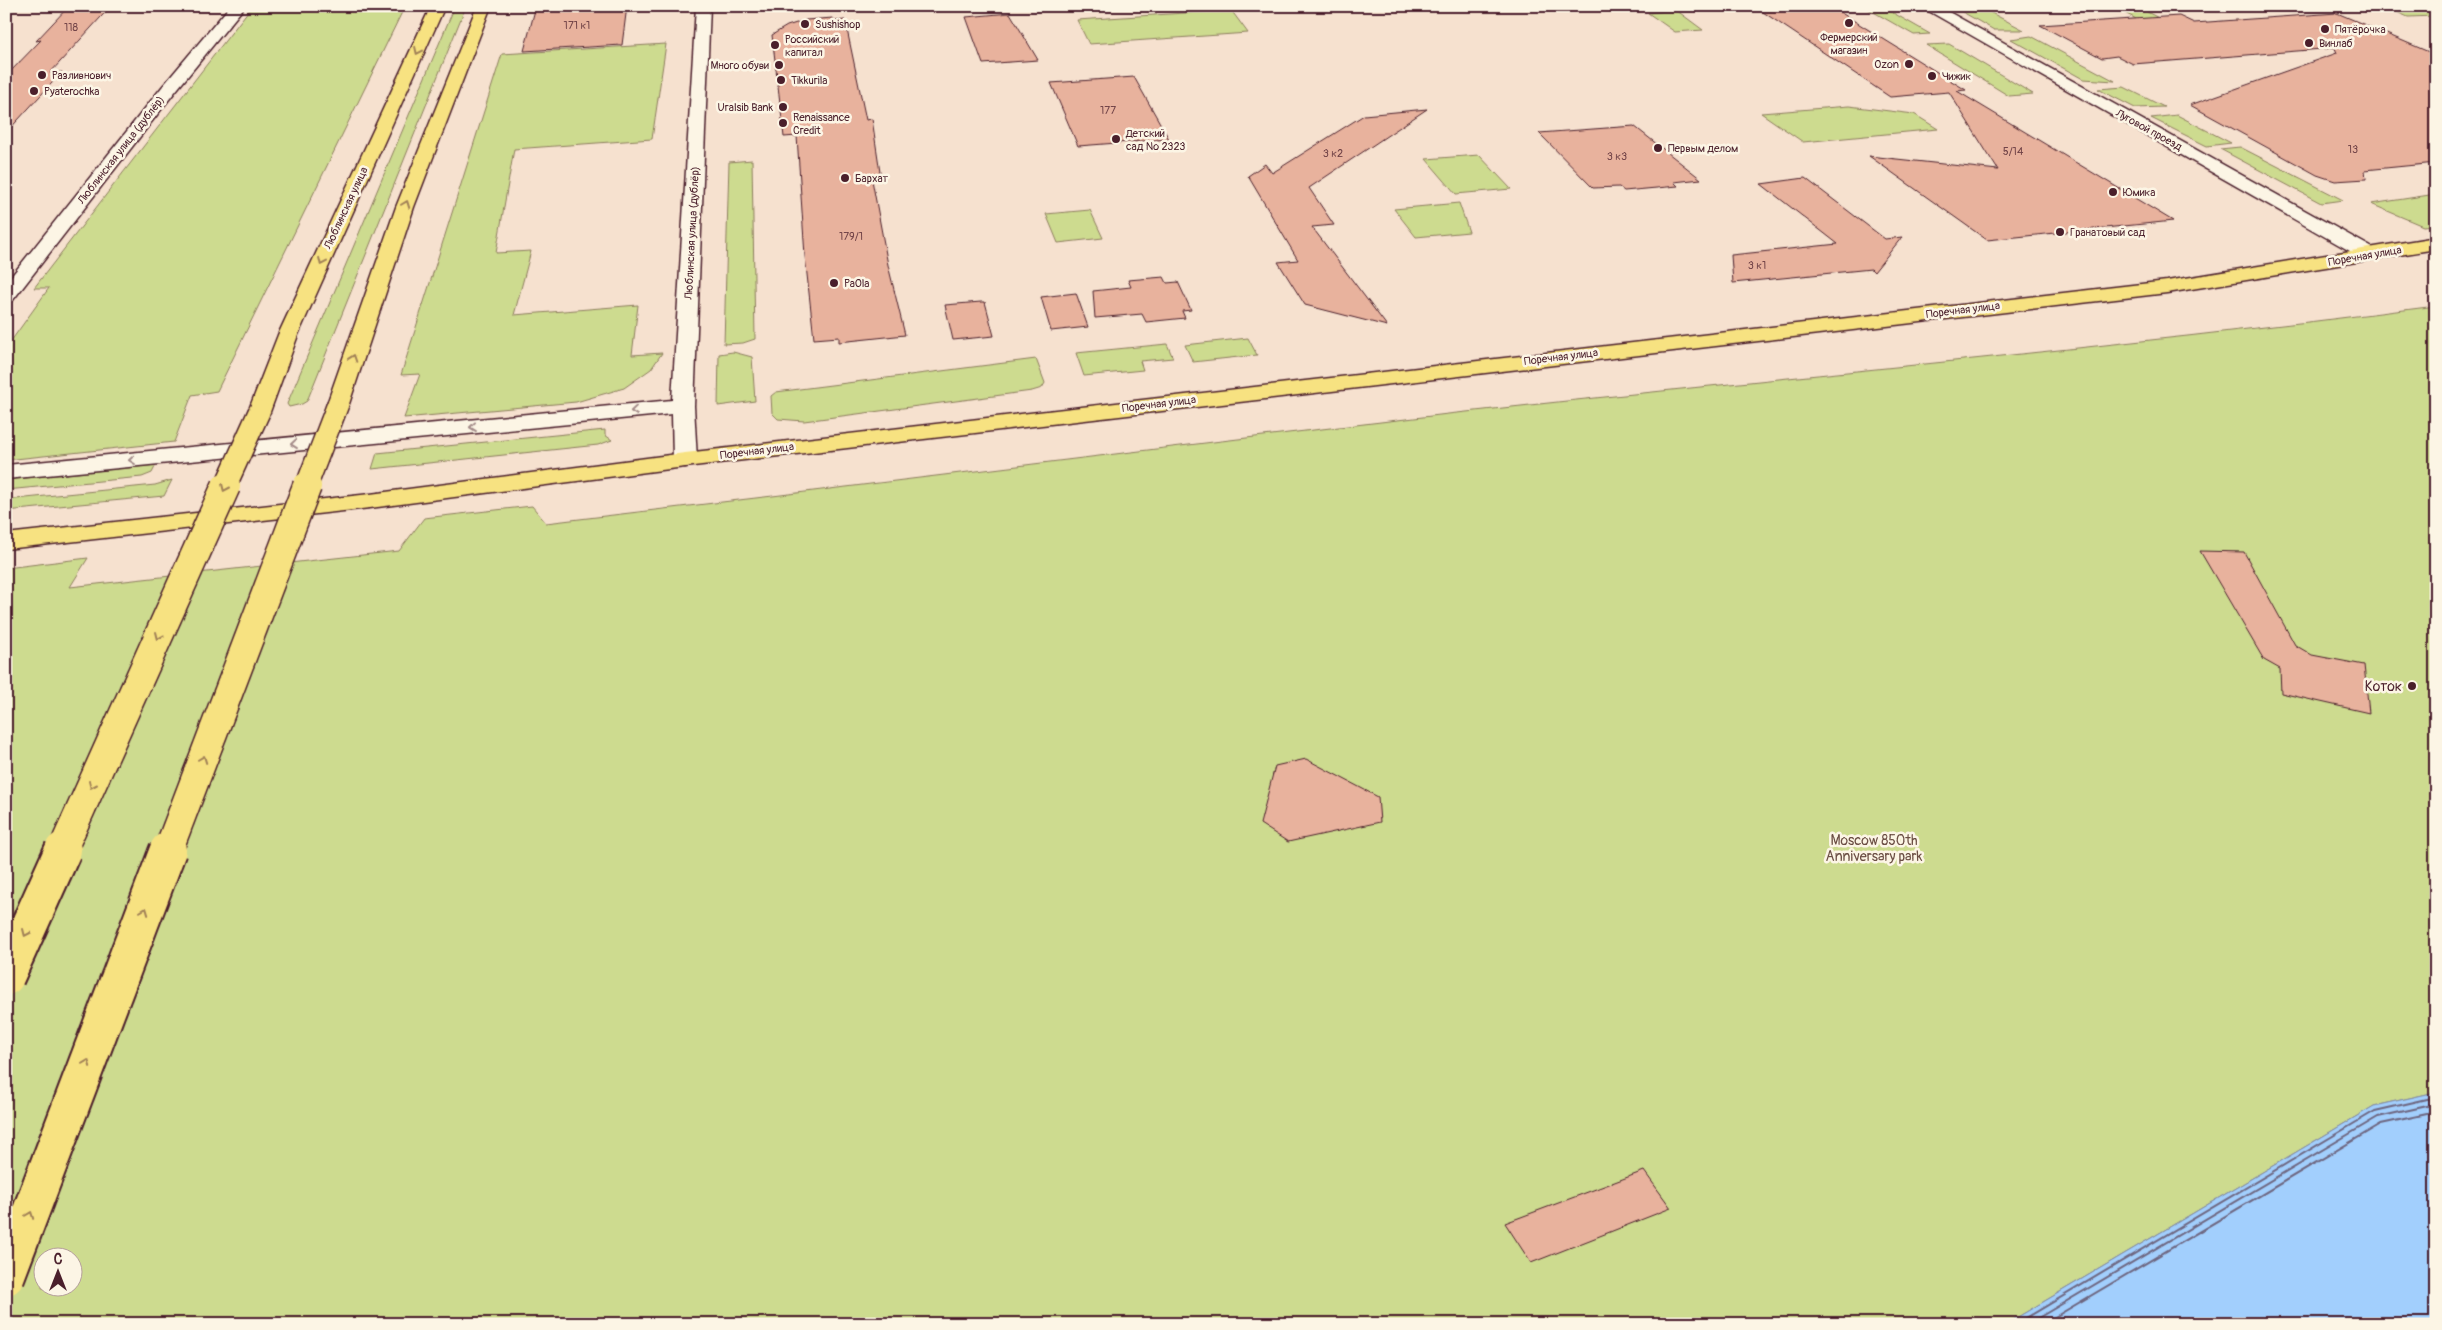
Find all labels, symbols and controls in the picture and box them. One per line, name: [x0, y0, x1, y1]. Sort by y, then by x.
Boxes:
marker: Фермерский магазин: [1843, 17, 1855, 29]
marker: Sushishop: [799, 18, 811, 30]
place label: Sushishop: [815, 18, 860, 31]
house number: 171 к1: [564, 19, 590, 32]
house number: 118: [64, 21, 79, 34]
marker: Пятёрочка: [2319, 23, 2331, 35]
place label: Пятёрочка: [2335, 23, 2386, 36]
place label: Фермерский магазин: [1820, 31, 1878, 57]
place label: Российский капитал: [785, 33, 839, 59]
marker: Винлаб: [2303, 37, 2315, 49]
place label: Винлаб: [2319, 37, 2353, 50]
marker: Российский капитал: [769, 39, 781, 51]
one-way arrow: [414, 46, 424, 55]
place label: Ozon: [1874, 58, 1899, 71]
marker: Ozon: [1903, 58, 1915, 70]
place label: Много обуви: [710, 59, 769, 72]
marker: Много обуви: [773, 59, 785, 71]
marker: Разливнович: [36, 69, 48, 81]
place label: Разливнович: [52, 69, 111, 82]
marker: Чижик: [1926, 70, 1938, 82]
place label: Чижик: [1942, 70, 1971, 83]
marker: Tikkurila: [775, 74, 787, 86]
place label: Tikkurila: [791, 74, 827, 87]
marker: Pyaterochka: [28, 85, 40, 97]
place label: Pyaterochka: [44, 85, 99, 98]
street label: Люблинская улица (дублёр): [74, 93, 167, 207]
place label: Uralsib Bank: [718, 101, 773, 114]
marker: Uralsib Bank: [777, 101, 789, 113]
house number: 177: [1100, 104, 1116, 117]
street label: Луговой проезд: [2113, 106, 2185, 154]
place label: Renaissance Credit: [793, 111, 850, 137]
marker: Renaissance Credit: [777, 117, 789, 129]
place label: Детский сад № 2323: [1125, 127, 1185, 153]
marker: Детский сад № 2323: [1110, 133, 1122, 145]
marker: Первым делом: [1652, 142, 1664, 154]
place label: Первым делом: [1668, 142, 1738, 155]
house number: 13: [2348, 143, 2358, 156]
house number: 5/14: [2003, 145, 2024, 158]
house number: 3 к2: [1323, 147, 1343, 160]
house number: 3 к3: [1607, 150, 1627, 163]
street label: Люблинская улица: [321, 165, 371, 252]
street label: Люблинская улица (дублёр): [682, 166, 702, 301]
marker: Бархат: [839, 172, 851, 184]
place label: Бархат: [855, 172, 889, 185]
marker: Юмика: [2107, 186, 2119, 198]
place label: Юмика: [2123, 186, 2155, 199]
one-way arrow: [400, 201, 410, 209]
marker: Гранатовый сад: [2054, 226, 2066, 238]
place label: Гранатовый сад: [2070, 226, 2145, 239]
house number: 179/1: [839, 230, 863, 243]
street label: Поречная улица: [2327, 243, 2403, 269]
one-way arrow: [317, 257, 328, 266]
house number: 3 к1: [1748, 259, 1766, 272]
marker: PaOla: [828, 277, 840, 289]
place label: PaOla: [844, 277, 869, 290]
street label: Поречная улица: [1925, 299, 2001, 321]
street label: Поречная улица: [1523, 346, 1599, 368]
one-way arrow: [347, 354, 357, 363]
street label: Поречная улица: [1121, 393, 1197, 415]
one-way arrow: [630, 405, 638, 416]
one-way arrow: [468, 421, 476, 432]
one-way arrow: [289, 438, 297, 449]
street label: Поречная улица: [719, 440, 795, 462]
one-way arrow: [128, 454, 136, 465]
one-way arrow: [220, 483, 231, 492]
one-way arrow: [154, 631, 165, 640]
place label: Коток: [2365, 678, 2402, 695]
marker: Коток: [2406, 680, 2418, 692]
one-way arrow: [197, 756, 207, 764]
one-way arrow: [88, 780, 99, 789]
park label: Moscow 850th Anniversary park: [1826, 832, 1923, 865]
one-way arrow: [139, 907, 149, 916]
one-way arrow: [22, 928, 32, 937]
one-way arrow: [81, 1059, 92, 1068]
one-way arrow: [24, 1211, 34, 1220]
north arrow: [32, 1248, 82, 1298]
text: С: [54, 1251, 63, 1268]

